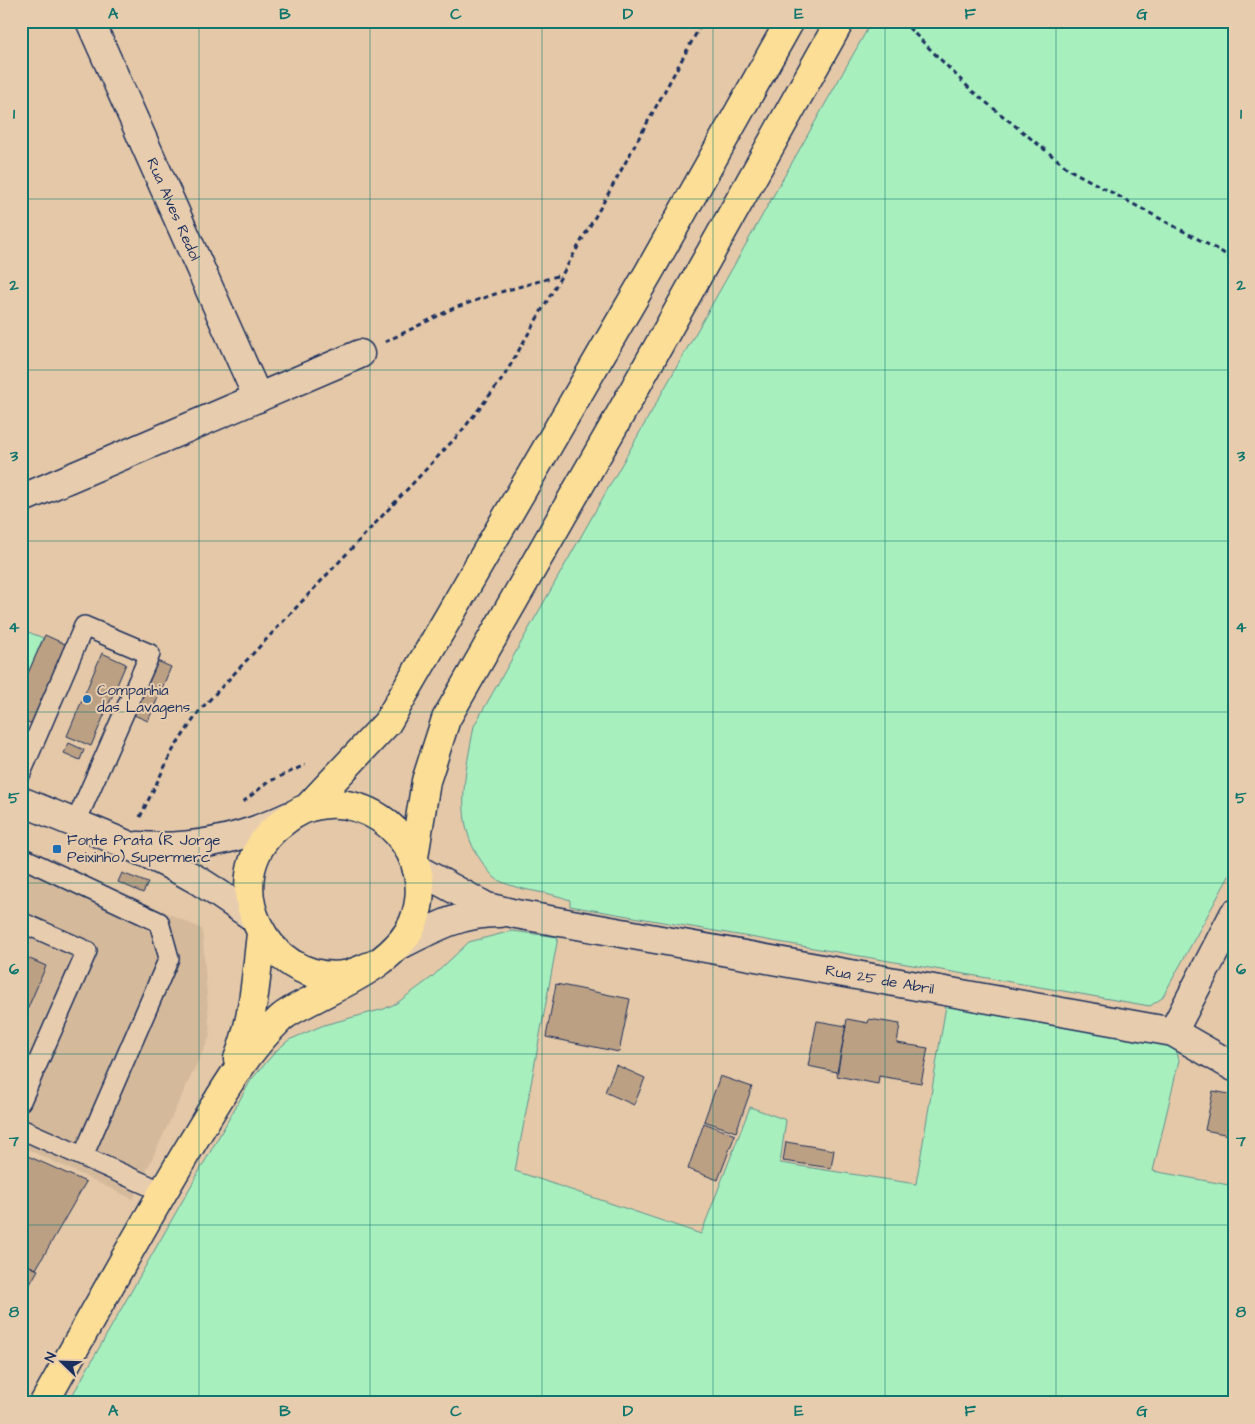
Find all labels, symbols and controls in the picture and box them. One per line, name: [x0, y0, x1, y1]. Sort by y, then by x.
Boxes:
text: A: [108, 3, 119, 25]
text: B: [279, 3, 291, 25]
text: C: [450, 3, 462, 25]
text: D: [623, 3, 634, 25]
text: E: [794, 3, 804, 25]
text: F: [964, 3, 976, 25]
text: G: [1136, 3, 1148, 25]
text: 1: [13, 103, 16, 125]
text: 1: [1240, 103, 1243, 125]
street label: Rua Alves Redol: [142, 154, 206, 264]
text: 2: [8, 274, 19, 296]
text: 2: [1235, 274, 1246, 296]
text: 3: [9, 445, 19, 467]
text: 3: [1236, 445, 1246, 467]
text: 4: [9, 616, 20, 638]
text: 4: [1236, 616, 1247, 638]
place label: Companhia das Lavagens: [97, 680, 191, 719]
marker: Companhia das Lavagens: [81, 693, 93, 705]
text: 5: [8, 787, 20, 809]
text: 5: [1235, 787, 1247, 809]
place label: Fonte Prata (R Jorge Peixinho) Supermerc: [67, 830, 220, 868]
marker: Fonte Prata (R Jorge Peixinho) Supermerc: [51, 843, 63, 855]
text: 6: [9, 958, 19, 980]
text: 6: [1236, 958, 1246, 980]
street label: Rua 25 de Abril: [824, 959, 936, 999]
text: 7: [8, 1130, 19, 1152]
text: 7: [1235, 1130, 1246, 1152]
text: 8: [9, 1301, 20, 1323]
text: 8: [1236, 1301, 1247, 1323]
north arrow: [38, 1336, 88, 1386]
text: N: [40, 1349, 62, 1365]
text: A: [108, 1400, 119, 1422]
text: B: [279, 1400, 291, 1422]
text: C: [450, 1400, 462, 1422]
text: D: [623, 1400, 634, 1422]
text: E: [794, 1400, 804, 1422]
text: F: [964, 1400, 976, 1422]
text: G: [1136, 1400, 1148, 1422]

